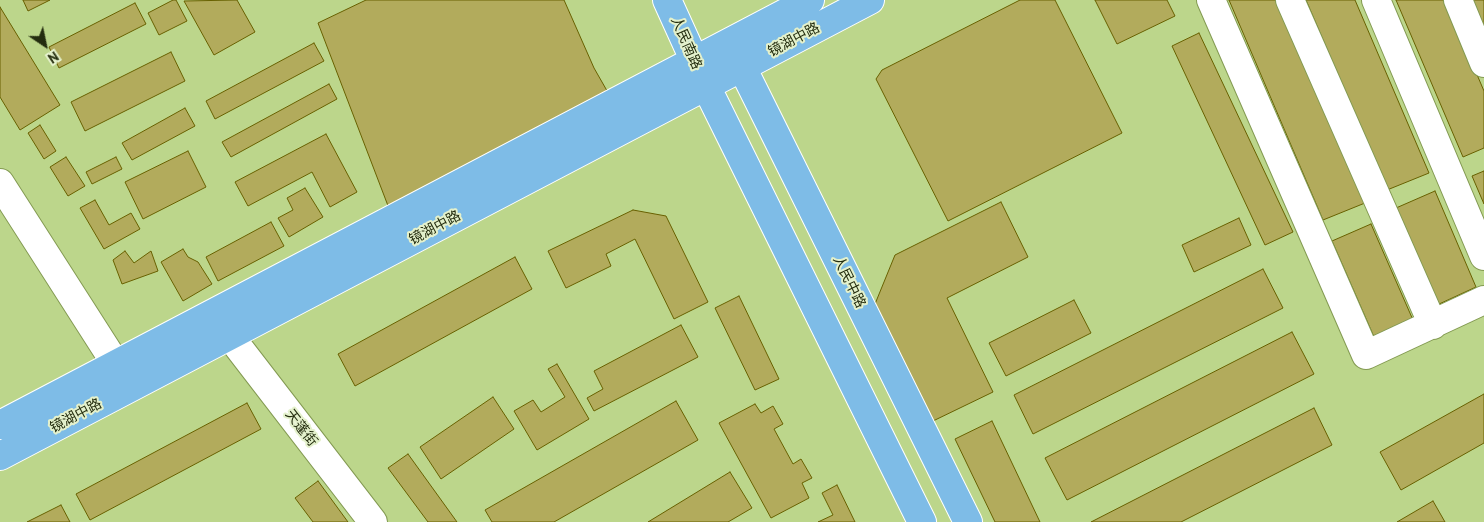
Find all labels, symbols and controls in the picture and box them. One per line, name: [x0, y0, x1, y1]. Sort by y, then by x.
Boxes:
street label: 人民南路: [667, 14, 705, 72]
street label: 镜湖中路: [765, 19, 823, 61]
north arrow: [20, 20, 70, 70]
text: N: [45, 47, 62, 67]
street label: 镜湖中路: [406, 207, 464, 249]
street label: 人民中路: [829, 253, 869, 311]
street label: 镜湖中路: [47, 395, 105, 437]
street label: 天蓬街: [281, 406, 321, 450]

